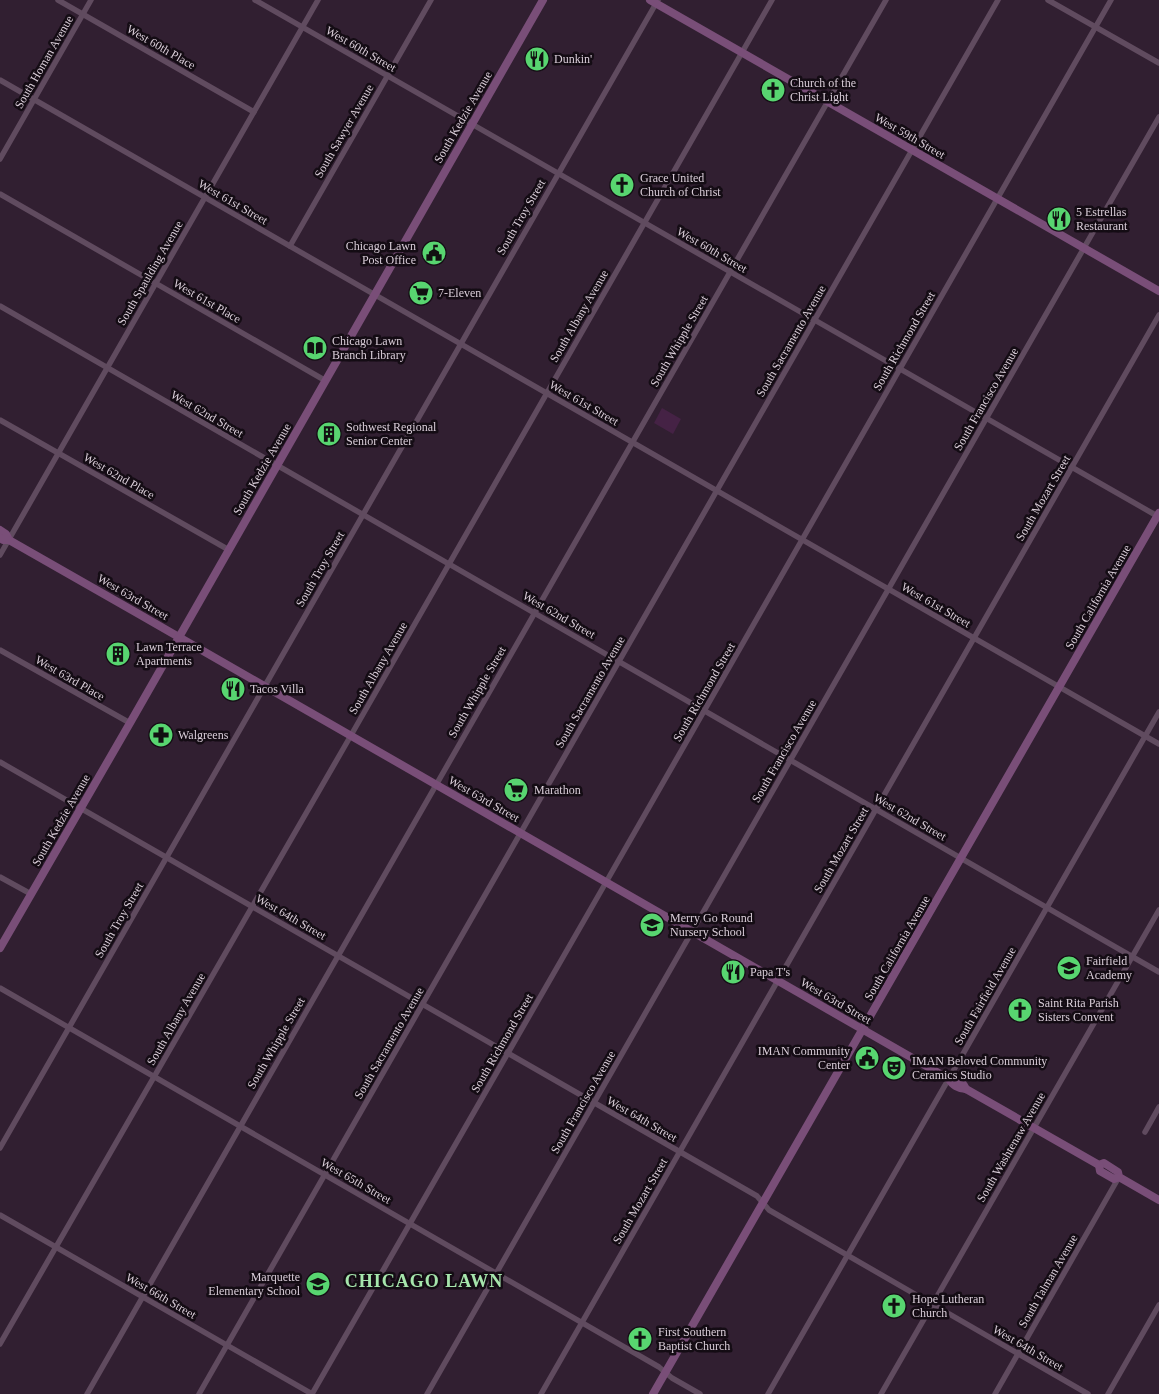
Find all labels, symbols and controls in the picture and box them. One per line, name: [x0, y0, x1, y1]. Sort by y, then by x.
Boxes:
street label: South Homan Avenue: [12, 13, 76, 111]
street label: West 60th Place: [124, 22, 198, 72]
street label: West 60th Street: [323, 23, 399, 75]
restaurant icon: Dunkin': [524, 46, 550, 72]
place label: Dunkin': [554, 52, 592, 66]
street label: South Kedzie Avenue: [431, 69, 495, 165]
place label: Church of the Christ Light: [790, 76, 856, 104]
church icon: Church of the Christ Light: [760, 77, 786, 103]
street label: South Sawyer Avenue: [311, 82, 377, 180]
street label: West 59th Street: [872, 110, 948, 162]
place label: Grace United Church of Christ: [640, 171, 721, 199]
church icon: Grace United Church of Christ: [609, 172, 635, 198]
street label: South Troy Street: [494, 176, 549, 257]
street label: West 61st Street: [196, 177, 271, 228]
place label: 5 Estrellas Restaurant: [1076, 205, 1128, 233]
restaurant icon: 5 Estrellas Restaurant: [1046, 206, 1072, 232]
street label: South Spaulding Avenue: [114, 218, 186, 328]
street label: West 60th Street: [674, 224, 750, 276]
place label: Chicago Lawn Post Office: [346, 239, 416, 267]
public building icon: Chicago Lawn Post Office: [421, 240, 447, 266]
street label: South Albany Avenue: [547, 267, 611, 365]
street label: West 61st Place: [171, 276, 243, 326]
supermarket icon: 7-Eleven: [408, 280, 434, 306]
street label: South Sacramento Avenue: [753, 283, 829, 399]
place label: 7-Eleven: [438, 286, 481, 300]
street label: South Richmond Street: [870, 288, 938, 393]
street label: South Whipple Street: [647, 292, 711, 389]
place label: Chicago Lawn Branch Library: [332, 334, 406, 362]
library icon: Chicago Lawn Branch Library: [302, 335, 328, 361]
street label: South Francisco Avenue: [951, 345, 1021, 453]
street label: West 61st Street: [547, 378, 622, 429]
street label: West 62nd Street: [168, 388, 246, 441]
place label: Sothwest Regional Senior Center: [346, 420, 437, 448]
street label: South Kedzie Avenue: [230, 421, 294, 517]
building icon: Sothwest Regional Senior Center: [316, 421, 342, 447]
street label: West 62nd Place: [81, 450, 157, 502]
street label: South Mozart Street: [1013, 452, 1074, 543]
street label: South Troy Street: [293, 528, 348, 609]
street label: South California Avenue: [1062, 542, 1134, 652]
street label: West 63rd Street: [95, 571, 172, 623]
street label: West 61st Street: [899, 580, 974, 631]
street label: West 62nd Street: [520, 589, 598, 642]
street label: South Albany Avenue: [346, 619, 410, 717]
street label: South Sacramento Avenue: [552, 634, 628, 750]
street label: South Richmond Street: [670, 639, 738, 744]
place label: Lawn Terrace Apartments: [136, 640, 202, 668]
building icon: Lawn Terrace Apartments: [105, 641, 131, 667]
street label: South Whipple Street: [445, 643, 509, 740]
street label: West 63rd Place: [33, 653, 107, 703]
restaurant icon: Tacos Villa: [220, 676, 246, 702]
place label: Tacos Villa: [250, 682, 305, 696]
street label: South Francisco Avenue: [749, 697, 819, 805]
pharmacy icon: Walgreens: [148, 722, 174, 748]
place label: Walgreens: [178, 728, 229, 742]
street label: South Kedzie Avenue: [29, 772, 93, 868]
street label: West 63rd Street: [446, 773, 523, 825]
supermarket icon: Marathon: [503, 777, 529, 803]
place label: Marathon: [534, 783, 581, 797]
street label: West 62nd Street: [871, 791, 949, 844]
street label: South Mozart Street: [811, 804, 872, 895]
street label: South Troy Street: [92, 879, 147, 960]
street label: West 64th Street: [253, 891, 329, 943]
street label: South California Avenue: [861, 893, 933, 1003]
place label: Merry Go Round Nursery School: [670, 911, 753, 939]
school or university icon: Merry Go Round Nursery School: [639, 912, 665, 938]
street label: South Fairfield Avenue: [951, 944, 1019, 1048]
place label: Fairfield Academy: [1086, 954, 1132, 982]
school or university icon: Fairfield Academy: [1056, 955, 1082, 981]
restaurant icon: Papa T's: [720, 959, 746, 985]
place label: Papa T's: [750, 965, 791, 979]
street label: South Albany Avenue: [144, 970, 208, 1068]
street label: West 63rd Street: [798, 975, 875, 1027]
street label: South Sacramento Avenue: [351, 985, 427, 1101]
street label: South Richmond Street: [468, 990, 536, 1095]
street label: South Whipple Street: [244, 994, 308, 1091]
place label: Saint Rita Parish Sisters Convent: [1038, 996, 1119, 1024]
church icon: Saint Rita Parish Sisters Convent: [1007, 997, 1033, 1023]
place label: IMAN Community Center: [758, 1044, 850, 1072]
public building icon: IMAN Community Center: [854, 1045, 880, 1071]
street label: South Francisco Avenue: [548, 1048, 618, 1156]
place label: IMAN Beloved Community Ceramics Studio: [912, 1054, 1047, 1082]
theatre icon: IMAN Beloved Community Ceramics Studio: [881, 1055, 907, 1081]
street label: South Washtenaw Avenue: [974, 1090, 1048, 1204]
street label: West 64th Street: [604, 1093, 680, 1145]
street label: West 65th Street: [318, 1155, 394, 1207]
street label: South Mozart Street: [610, 1155, 671, 1246]
street label: South Talman Avenue: [1016, 1232, 1080, 1330]
street label: West 66th Street: [123, 1270, 199, 1322]
place label: Marquette Elementary School: [208, 1270, 301, 1298]
school or university icon: Marquette Elementary School: [305, 1271, 331, 1297]
district label: CHICAGO LAWN: [345, 1271, 503, 1291]
place label: Hope Lutheran Church: [912, 1292, 984, 1320]
church icon: Hope Lutheran Church: [881, 1293, 907, 1319]
street label: West 64th Street: [990, 1322, 1066, 1374]
place label: First Southern Baptist Church: [658, 1325, 730, 1353]
church icon: First Southern Baptist Church: [627, 1326, 653, 1352]

